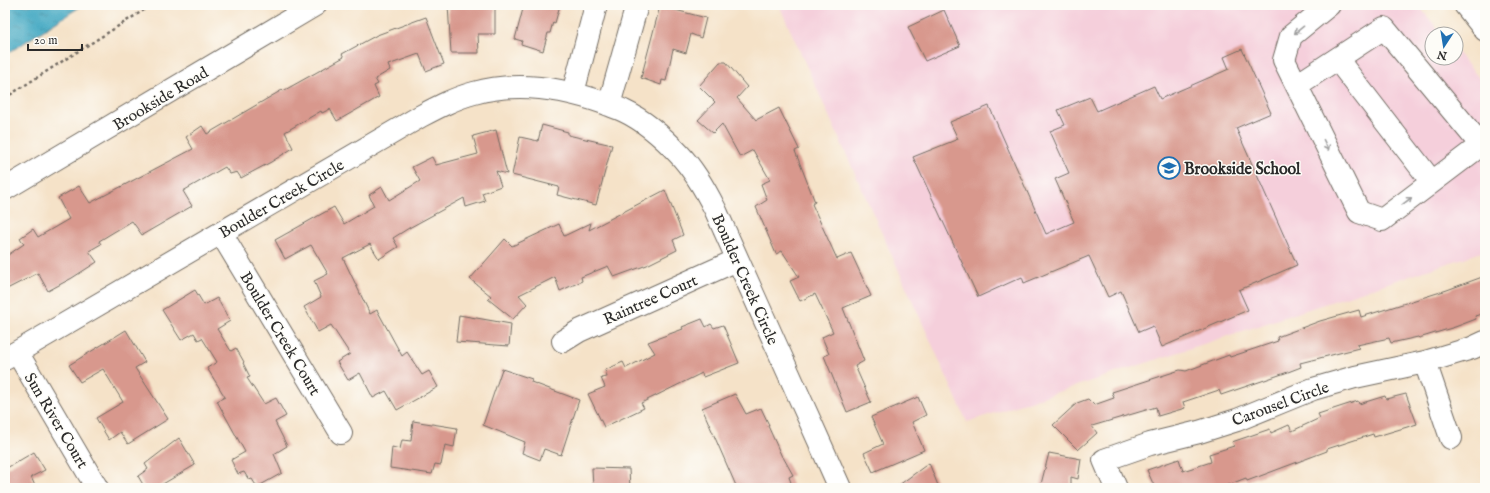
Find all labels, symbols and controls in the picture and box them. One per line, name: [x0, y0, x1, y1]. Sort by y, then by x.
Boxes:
one-way arrow: [1294, 25, 1305, 34]
scale bar: [28, 26, 82, 52]
north arrow: [1424, 26, 1464, 66]
text: 20 m: [34, 33, 57, 48]
text: N: [1436, 47, 1449, 63]
street label: Brookside Road: [110, 63, 213, 136]
one-way arrow: [1323, 139, 1330, 151]
school or university icon: Brookside School: [1156, 155, 1182, 181]
street label: Boulder Creek Circle: [216, 156, 348, 244]
place label: Brookside School: [1184, 160, 1301, 180]
one-way arrow: [1401, 197, 1412, 205]
street label: Boulder Creek Circle: [706, 211, 782, 348]
street label: Boulder Creek Court: [234, 269, 324, 400]
street label: Raintree Court: [601, 271, 701, 330]
street label: Sun River Court: [19, 370, 92, 473]
street label: Carousel Circle: [1229, 378, 1332, 432]

